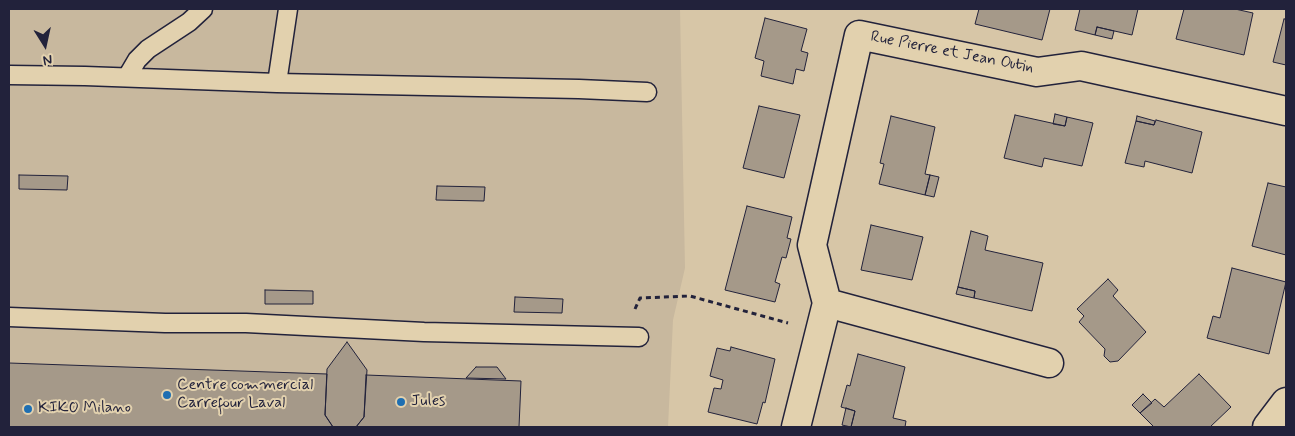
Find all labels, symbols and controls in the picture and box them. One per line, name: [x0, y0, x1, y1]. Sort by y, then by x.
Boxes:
north arrow: [20, 20, 70, 70]
street label: Rue Pierre et Jean Outin: [869, 28, 1035, 78]
text: N: [41, 50, 54, 69]
place label: Centre commercial Carrefour Laval: [177, 376, 313, 414]
marker: Centre commercial Carrefour Laval: [161, 389, 173, 401]
place label: Jules: [411, 392, 445, 412]
marker: Jules: [395, 396, 407, 408]
place label: KIKO Milano: [38, 399, 131, 419]
marker: KIKO Milano: [22, 403, 34, 415]

